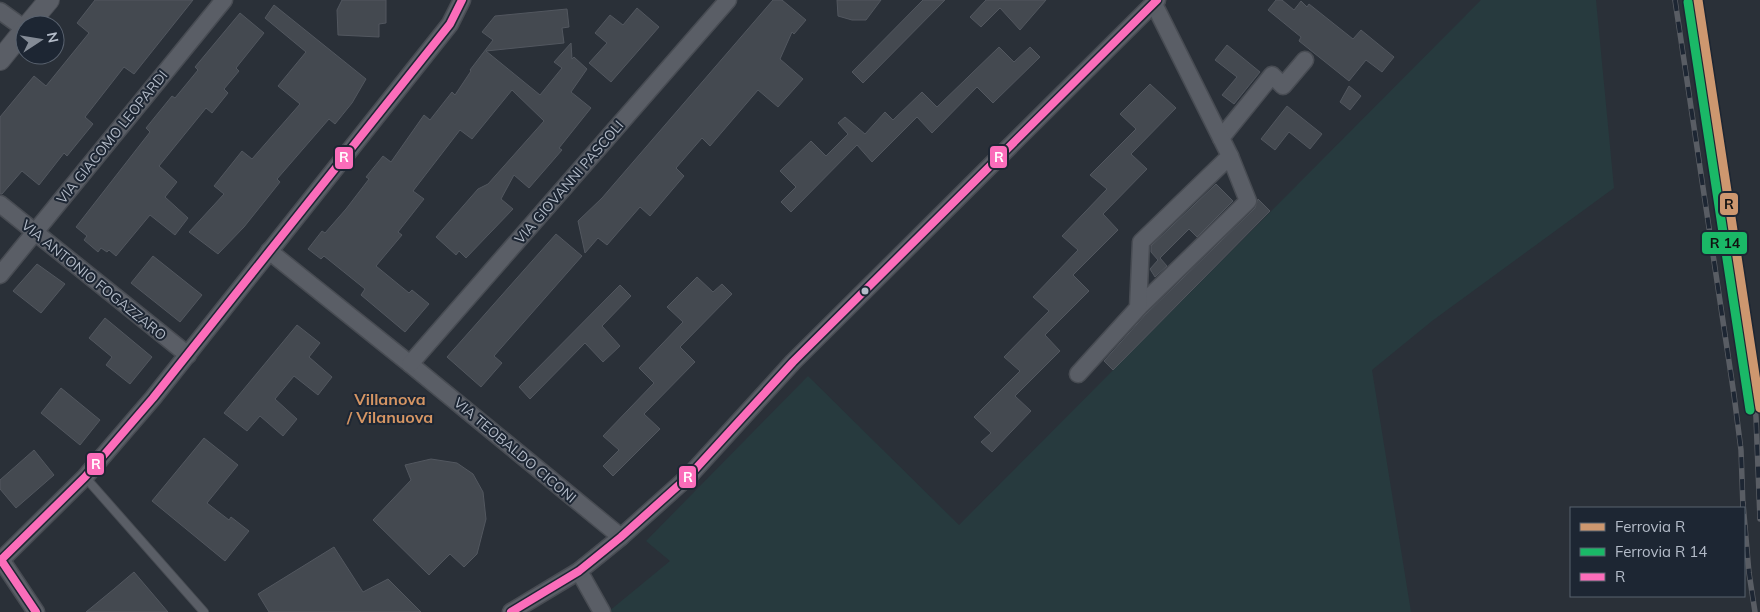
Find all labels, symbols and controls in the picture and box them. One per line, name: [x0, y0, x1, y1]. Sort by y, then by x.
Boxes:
north arrow: [15, 15, 65, 65]
text: N: [43, 30, 63, 44]
street label: VIA GIACOMO LEOPARDI: [53, 67, 171, 207]
street label: VIA GIOVANNI PASCOLI: [510, 117, 628, 247]
line badge: R: [989, 145, 1008, 169]
line badge: R: [334, 146, 354, 170]
text: R: [339, 148, 349, 166]
text: R: [994, 148, 1004, 166]
line badge: R: [1719, 192, 1739, 216]
text: R: [1724, 195, 1734, 213]
street label: VIA ANTONIO FOGAZZARO: [18, 216, 170, 344]
line badge: R 14: [1701, 231, 1748, 255]
text: R 14: [1710, 234, 1741, 252]
unlabelled marker: [860, 286, 870, 296]
district label: Villanova / Vilanuova: [346, 389, 433, 427]
street label: VIA TEOBALDO CICONI: [450, 393, 580, 507]
line badge: R: [86, 452, 105, 476]
text: R: [91, 455, 101, 473]
line badge: R: [678, 465, 697, 489]
text: R: [683, 468, 693, 486]
legend: [1570, 507, 1745, 597]
text: Ferrovia R: [1615, 517, 1685, 536]
text: Ferrovia R 14: [1615, 542, 1707, 561]
text: R: [1615, 567, 1625, 586]

